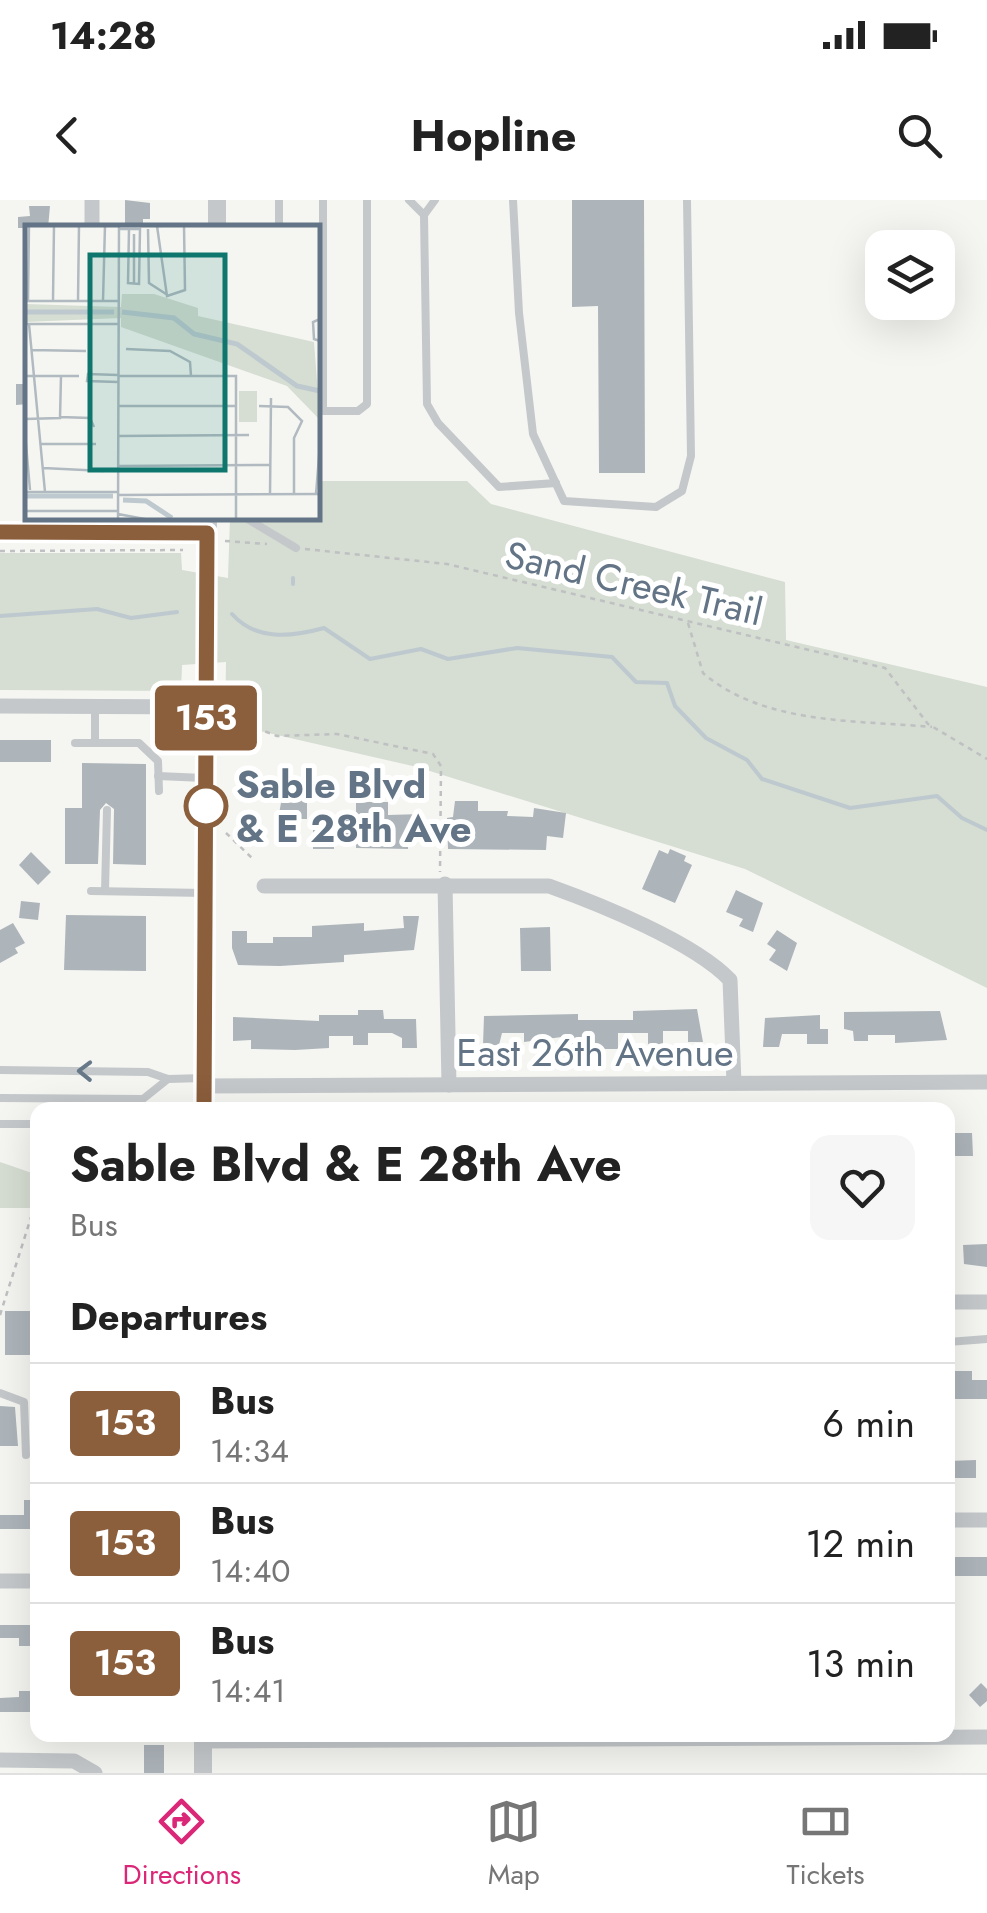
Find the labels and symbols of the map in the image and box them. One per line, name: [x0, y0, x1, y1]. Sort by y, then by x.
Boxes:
inset map: [25, 225, 320, 520]
street label: Sand Creek Trail: [500, 527, 768, 639]
line badge: 153: [148, 686, 264, 750]
place label: Sable Blvd & E 28th Ave: [236, 757, 471, 856]
marker: Sable Blvd & E 28th Ave: [185, 785, 227, 827]
street label: East 26th Avenue: [456, 1025, 734, 1080]
one-way arrow: [76, 1060, 92, 1081]

